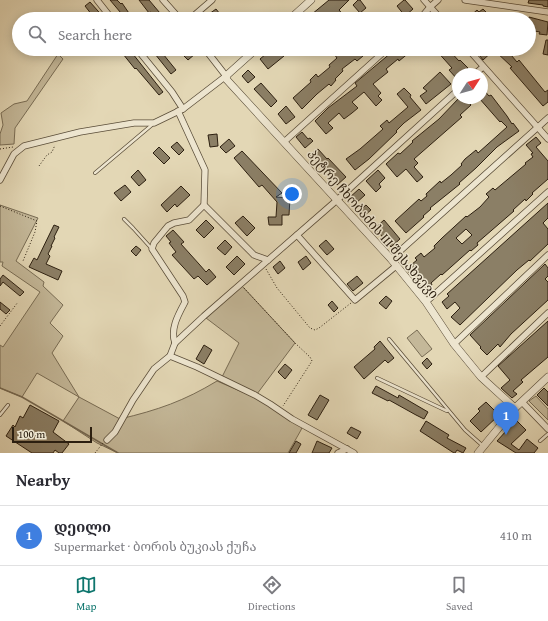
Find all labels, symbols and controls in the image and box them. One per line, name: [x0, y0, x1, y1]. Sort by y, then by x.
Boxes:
search box: [12, 12, 536, 56]
icon: search: [26, 23, 48, 45]
text: Search here: [58, 24, 132, 45]
north arrow: [452, 68, 488, 104]
street label: პეტრე ჩხობაძის III შესახვევი: [303, 145, 443, 303]
your location: [282, 184, 302, 204]
pin: 1: [493, 402, 519, 435]
scale bar: [12, 425, 92, 444]
text: 100 m: [18, 426, 45, 442]
text: Nearby: [16, 467, 70, 492]
text: დეილი: [54, 516, 111, 537]
text: 1: [26, 526, 32, 545]
text: 410 m: [500, 526, 532, 545]
text: Supermarket · ბორის ბუკიას ქუჩა: [54, 537, 256, 556]
tab: Map: [75, 574, 97, 614]
tab: Directions: [248, 574, 295, 614]
tab: Saved: [446, 574, 473, 614]

